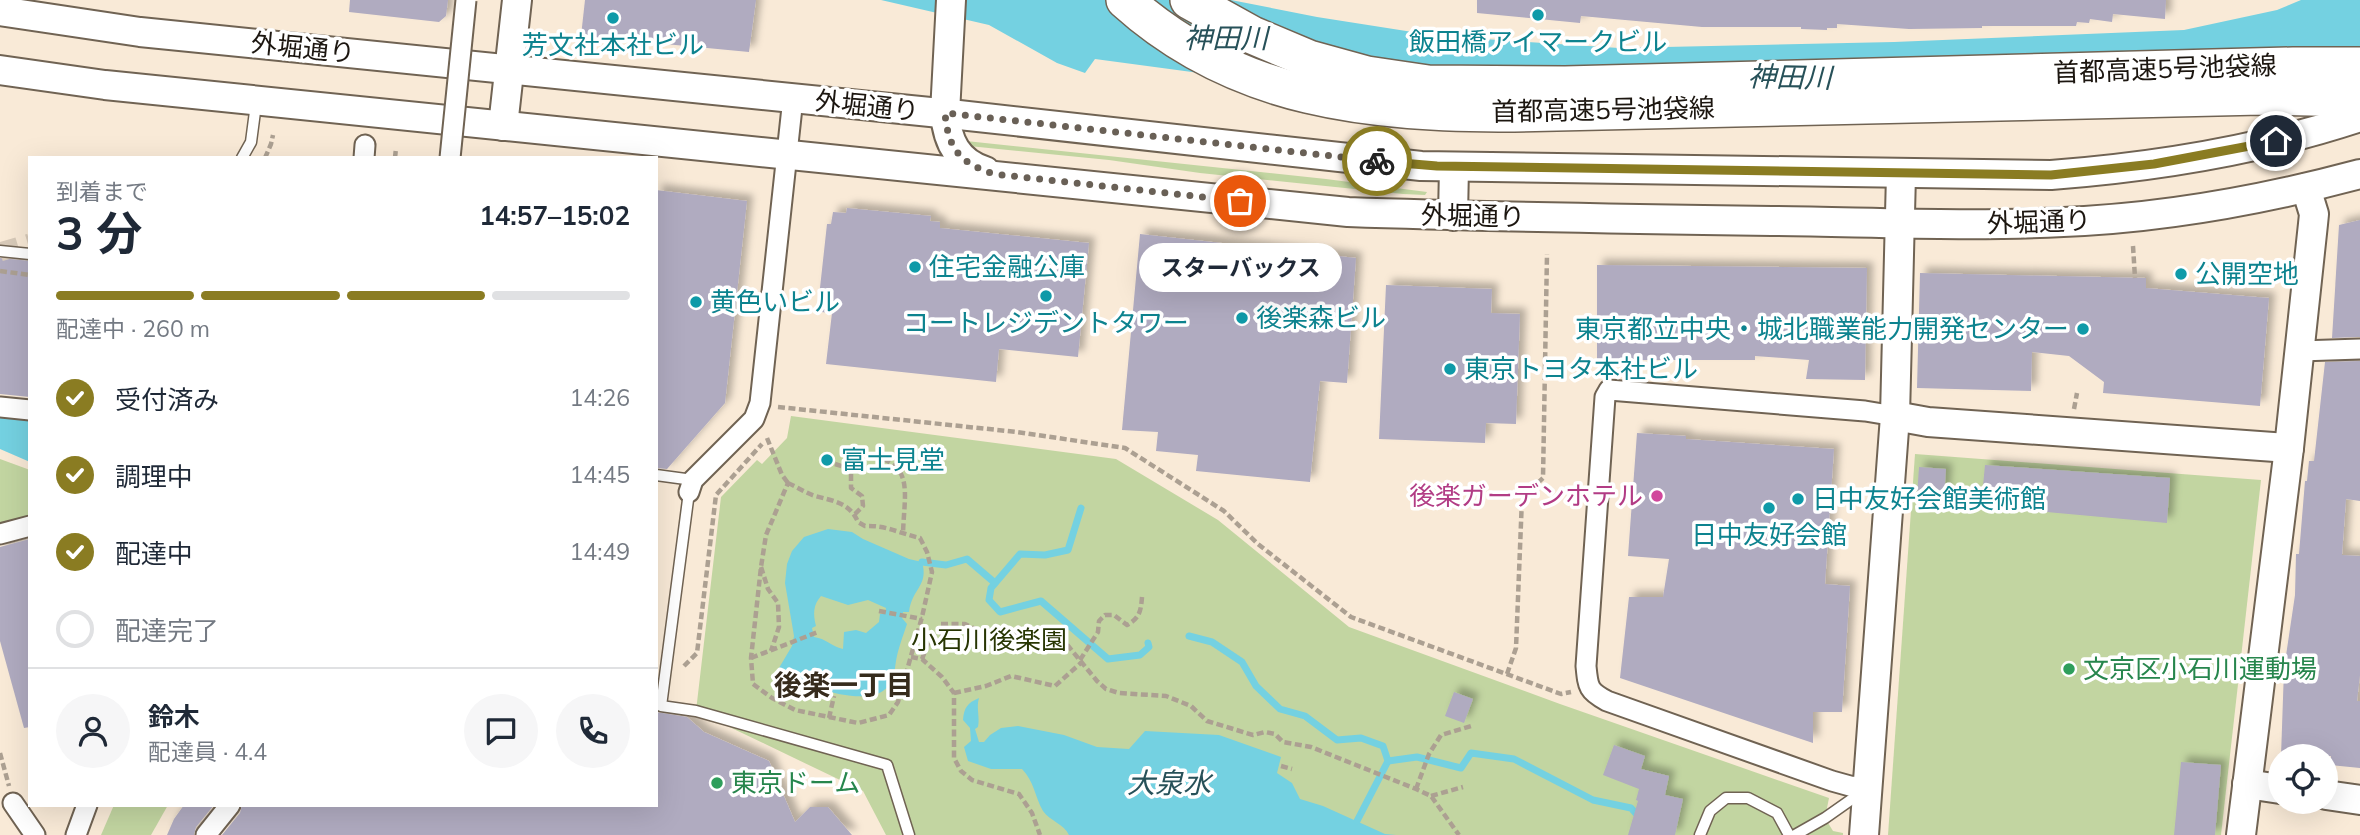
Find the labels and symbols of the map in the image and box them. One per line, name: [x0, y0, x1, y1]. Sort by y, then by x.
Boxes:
marker: 飯田橋アイマークビル: [1530, 7, 1546, 23]
marker: 芳文社本社ビル: [605, 10, 621, 26]
water label: 神田川: [1184, 20, 1271, 55]
place label: 飯田橋アイマークビル: [1409, 25, 1667, 58]
street label: 外堀通り: [250, 26, 356, 69]
place label: 芳文社本社ビル: [522, 28, 704, 61]
street label: 首都高速5号池袋線: [2053, 48, 2277, 89]
water label: 神田川: [1748, 58, 1835, 95]
street label: 外堀通り: [814, 84, 920, 127]
street label: 首都高速5号池袋線: [1491, 91, 1715, 128]
pin: [2246, 111, 2306, 171]
courier: [1342, 126, 1412, 196]
pin: [1210, 171, 1270, 231]
street label: 外堀通り: [1421, 198, 1525, 233]
street label: 外堀通り: [1986, 203, 2092, 240]
callout: スターバックス: [1138, 243, 1342, 292]
place label: 住宅金融公庫: [929, 250, 1085, 283]
place label: 公開空地: [2195, 257, 2299, 290]
marker: 住宅金融公庫: [907, 259, 923, 275]
marker: 公開空地: [2173, 266, 2189, 282]
place label: 黄色いビル: [710, 285, 840, 318]
marker: コートレジデントタワー: [1038, 288, 1054, 304]
marker: 黄色いビル: [688, 294, 704, 310]
place label: 後楽森ビル: [1256, 301, 1386, 334]
place label: コートレジデントタワー: [903, 306, 1189, 339]
marker: 後楽森ビル: [1234, 310, 1250, 326]
place label: 東京都立中央・城北職業能力開発センター: [1575, 312, 2069, 345]
marker: 東京都立中央・城北職業能力開発センター: [2075, 321, 2091, 337]
place label: 東京トヨタ本社ビル: [1464, 352, 1698, 385]
marker: 東京トヨタ本社ビル: [1442, 361, 1458, 377]
place label: 富士見堂: [841, 443, 945, 476]
marker: 富士見堂: [819, 452, 835, 468]
place label: 後楽ガーデンホテル: [1409, 479, 1643, 512]
place label: 日中友好会館美術館: [1812, 482, 2046, 515]
marker: 後楽ガーデンホテル: [1649, 488, 1665, 504]
marker: 日中友好会館美術館: [1790, 491, 1806, 507]
marker: 日中友好会館: [1761, 500, 1777, 516]
place label: 日中友好会館: [1691, 518, 1847, 551]
park label: 小石川後楽園: [911, 623, 1067, 656]
place label: 文京区小石川運動場: [2083, 652, 2317, 685]
marker: 文京区小石川運動場: [2061, 661, 2077, 677]
district label: 後楽一丁目: [774, 667, 914, 702]
water label: 大泉水: [1127, 765, 1214, 800]
place label: 東京ドーム: [731, 766, 860, 799]
marker: 東京ドーム: [709, 775, 725, 791]

